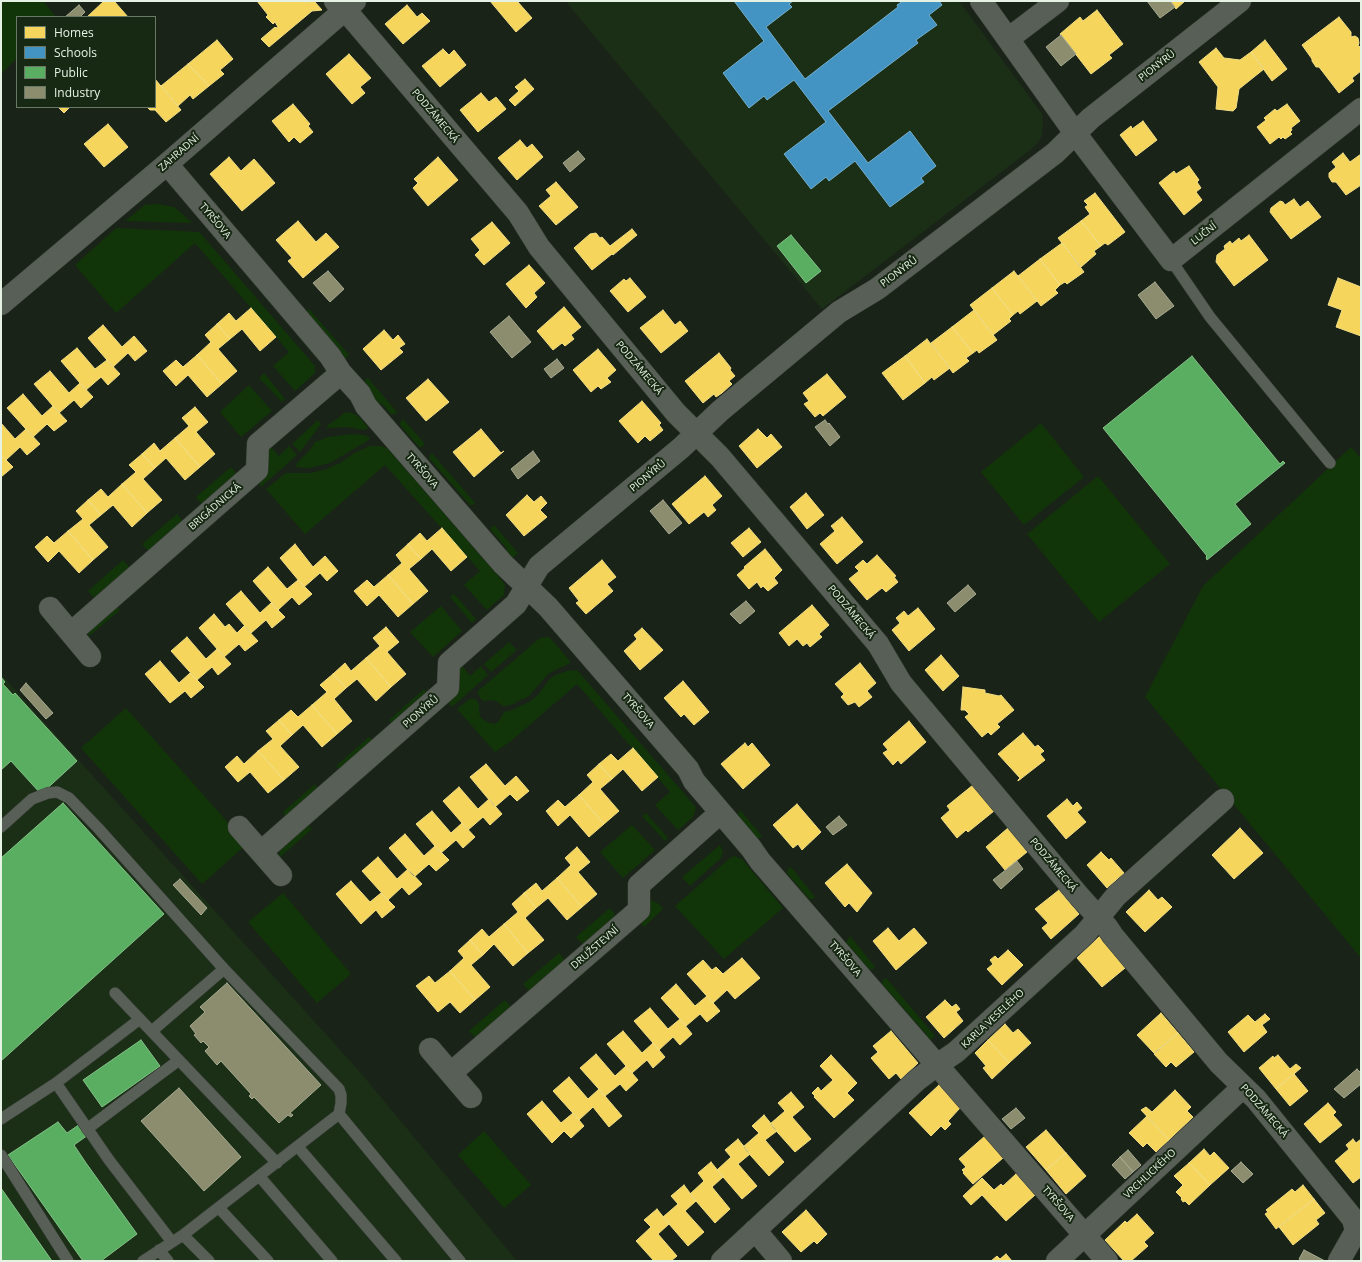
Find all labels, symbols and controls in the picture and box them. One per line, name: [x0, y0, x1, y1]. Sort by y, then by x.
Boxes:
legend: [16, 16, 156, 108]
text: Homes: [54, 24, 94, 41]
text: Schools: [54, 44, 97, 61]
street label: PIONÝRŮ: [1136, 48, 1178, 84]
text: Public: [54, 64, 88, 81]
text: Industry: [54, 84, 100, 101]
street label: PODZÁMECKÁ: [409, 87, 461, 145]
street label: ZAHRADNÍ: [156, 132, 202, 174]
street label: TYRŠOVA: [197, 201, 233, 241]
street label: LUČNÍ: [1189, 220, 1219, 248]
street label: PIONÝRŮ: [878, 254, 920, 290]
street label: PODZÁMECKÁ: [613, 339, 665, 397]
street label: TYRŠOVA: [403, 451, 441, 491]
street label: PIONÝRŮ: [628, 458, 668, 494]
street label: BRIGÁDNICKÁ: [186, 481, 244, 533]
street label: PODZÁMECKÁ: [825, 583, 877, 641]
street label: TYRŠOVA: [619, 691, 657, 731]
street label: PIONÝRŮ: [401, 693, 441, 731]
street label: PODZÁMECKÁ: [1027, 836, 1079, 894]
street label: DRUŽSTEVNÍ: [569, 924, 621, 972]
street label: TYRŠOVA: [826, 939, 864, 979]
street label: KARLA VESELÉHO: [959, 987, 1027, 1051]
street label: PODZÁMECKÁ: [1238, 1082, 1290, 1140]
street label: VRCHLICKÉHO: [1121, 1147, 1179, 1201]
street label: TYRŠOVA: [1039, 1184, 1077, 1224]

